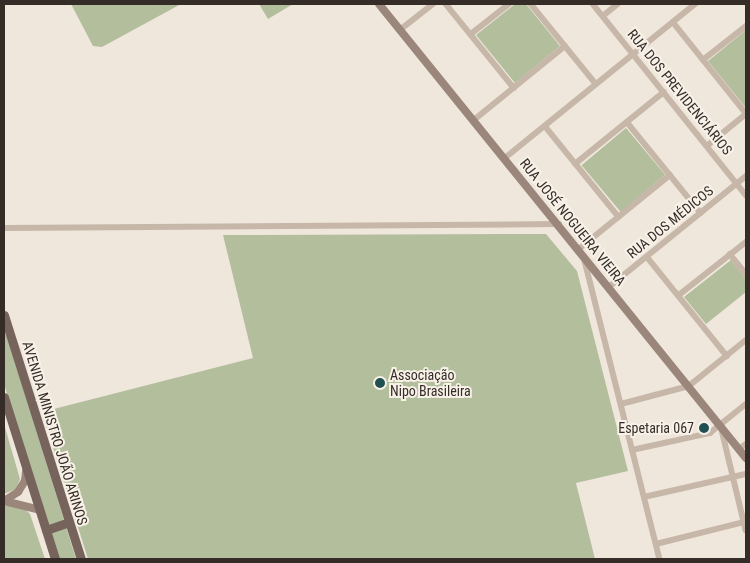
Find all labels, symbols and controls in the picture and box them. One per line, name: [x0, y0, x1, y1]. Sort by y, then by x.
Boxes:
street label: RUA DOS PREVIDENCIÁRIOS: [624, 26, 736, 158]
street label: RUA JOSÉ NOGUEIRA VIEIRA: [517, 155, 629, 289]
street label: RUA DOS MÉDICOS: [624, 182, 716, 262]
street label: AVENIDA MINISTRO JOÃO ARINOS: [19, 339, 91, 527]
place label: Associação Nipo Brasileira: [390, 367, 471, 400]
marker: Associação Nipo Brasileira: [374, 377, 386, 389]
place label: Espetaria 067: [618, 420, 694, 436]
marker: Espetaria 067: [698, 422, 710, 434]

